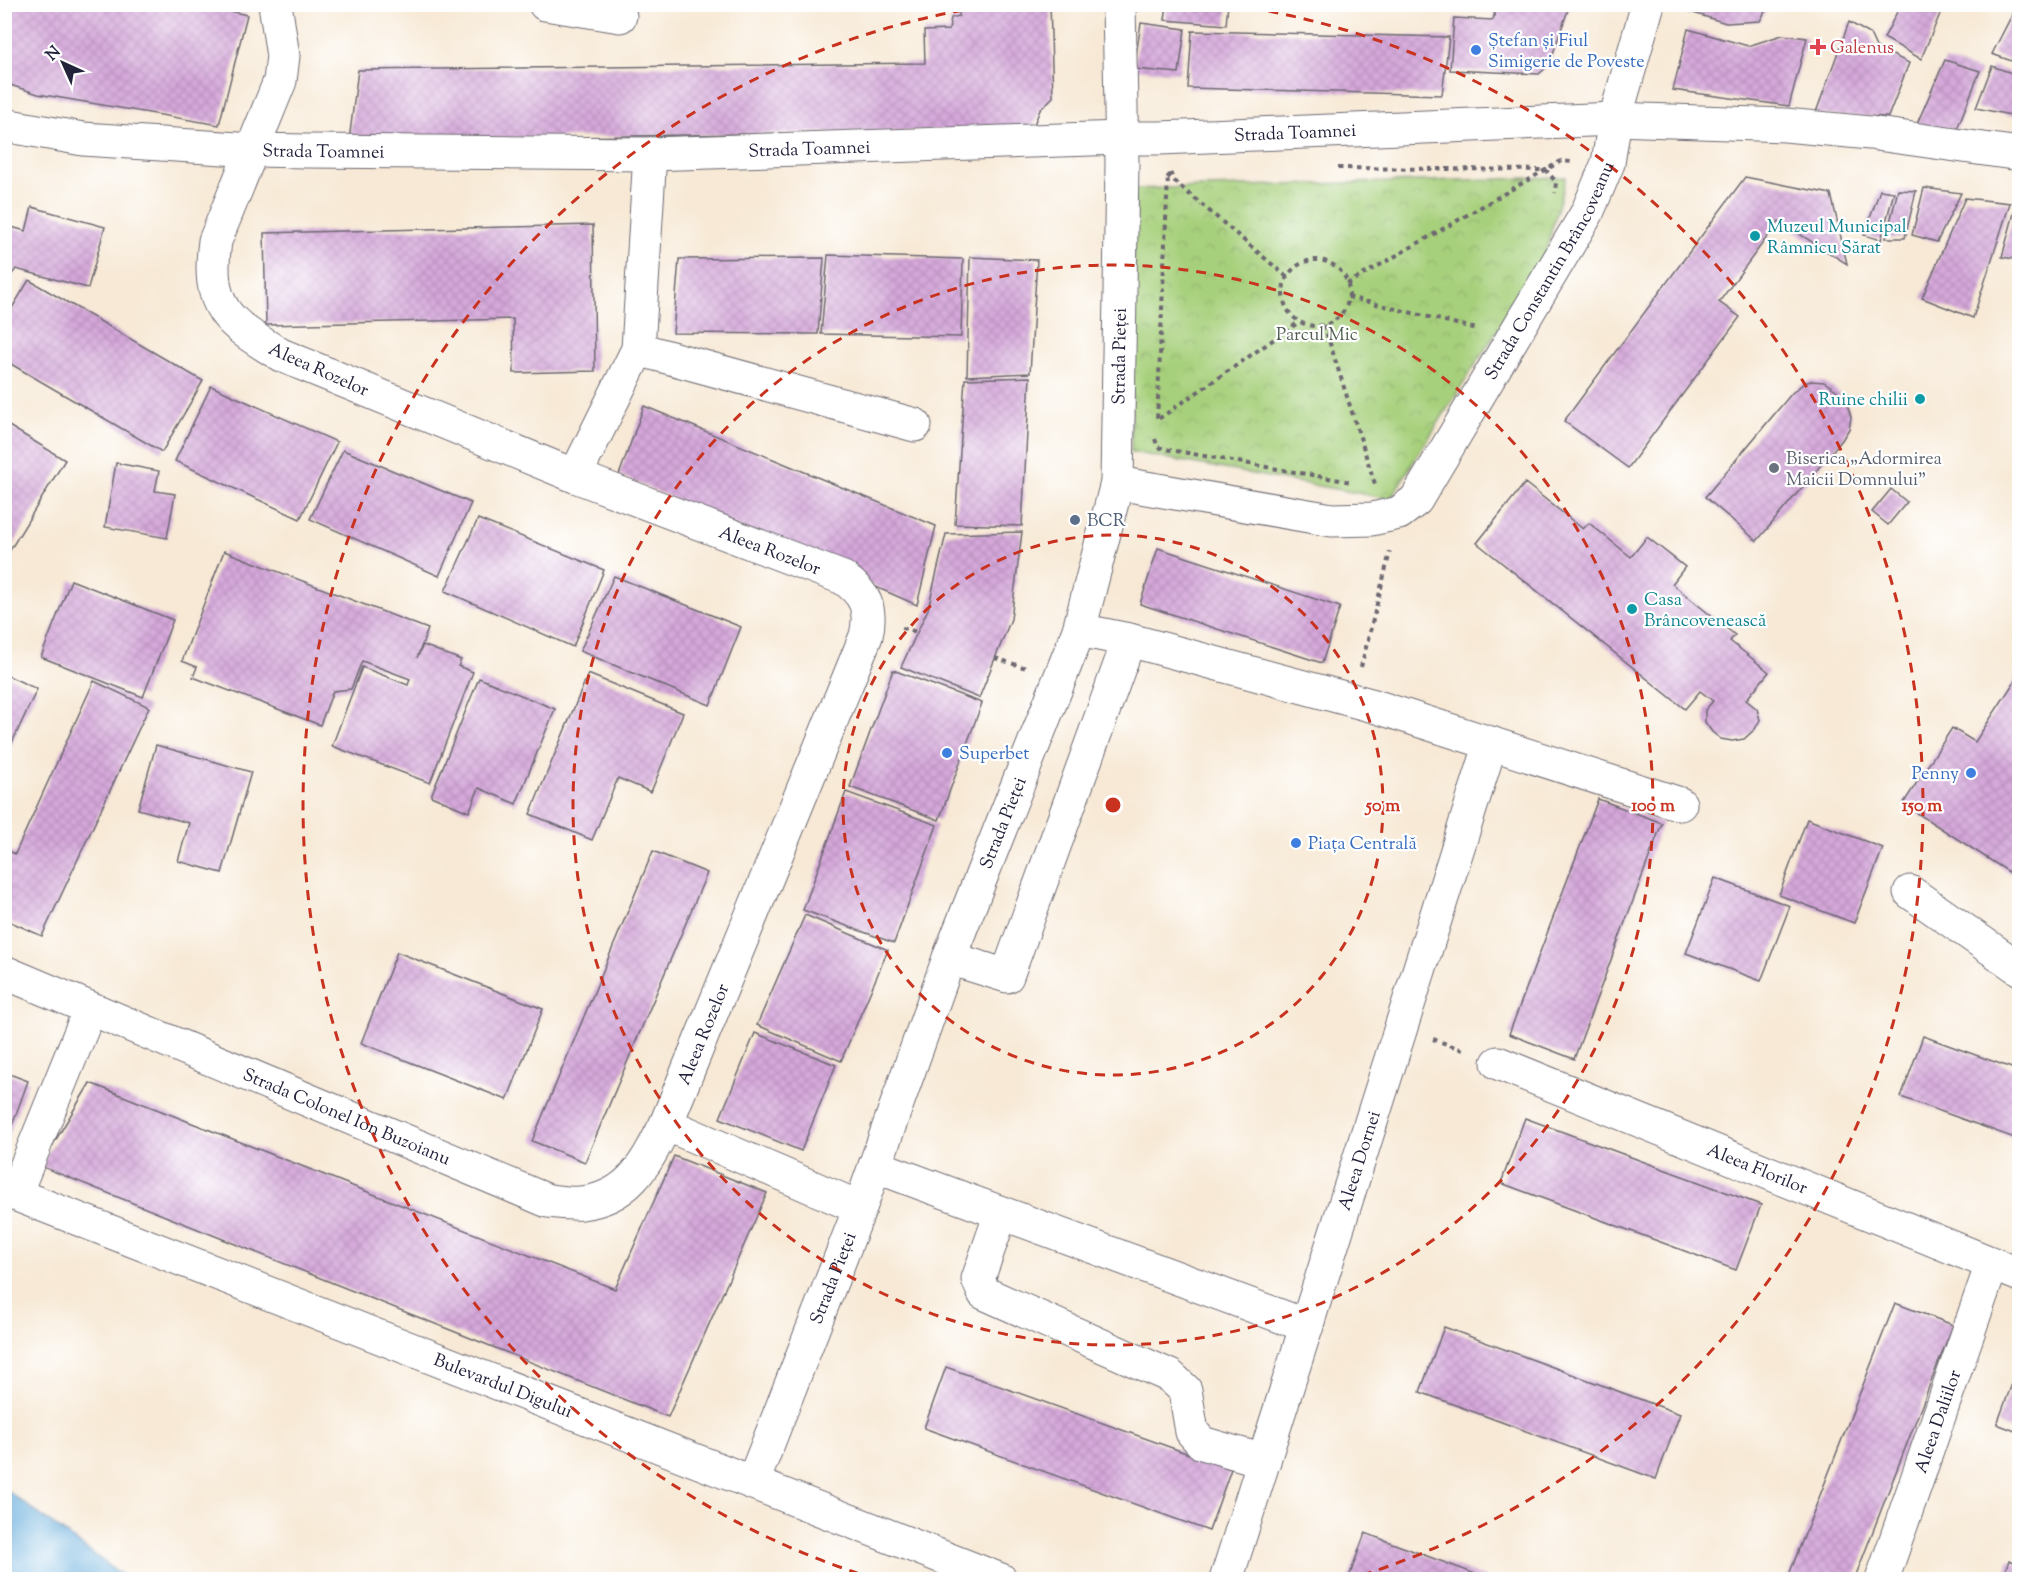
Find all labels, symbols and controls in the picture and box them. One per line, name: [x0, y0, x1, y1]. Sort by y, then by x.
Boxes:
place label: Ștefan și Fiul Simigerie de Poveste: [1488, 29, 1645, 76]
north arrow: [33, 33, 93, 93]
place label: Galenus: [1830, 36, 1894, 62]
marker: Galenus: [1811, 40, 1825, 54]
text: N: [42, 41, 67, 67]
marker: Ștefan și Fiul Simigerie de Poveste: [1469, 43, 1483, 57]
street label: Strada Toamnei: [1234, 119, 1357, 150]
street label: Strada Toamnei: [748, 136, 871, 166]
street label: Strada Toamnei: [262, 139, 385, 167]
street label: Strada Constantin Brâncoveanu: [1479, 158, 1622, 386]
place label: Muzeul Municipal Râmnicu Sărat: [1767, 215, 1907, 262]
marker: Muzeul Municipal Râmnicu Sărat: [1748, 229, 1762, 243]
street label: Strada Pieței: [1107, 308, 1135, 405]
park label: Parcul Mic: [1276, 323, 1358, 349]
street label: Aleea Rozelor: [264, 337, 373, 405]
place label: Ruine chilii: [1818, 388, 1908, 414]
marker: Ruine chilii: [1913, 392, 1927, 406]
place label: Biserica „Adormirea Maicii Domnului”: [1786, 447, 1942, 494]
marker: Biserica „Adormirea Maicii Domnului”: [1767, 461, 1781, 475]
place label: BCR: [1087, 509, 1126, 535]
marker: BCR: [1068, 513, 1082, 527]
street label: Aleea Rozelor: [715, 521, 824, 583]
place label: Casa Brâncovenească: [1644, 588, 1766, 635]
marker: Casa Brâncovenească: [1625, 602, 1639, 616]
place label: Superbet: [959, 742, 1029, 768]
marker: Superbet: [940, 746, 954, 760]
place label: Penny: [1912, 762, 1959, 788]
marker: Penny: [1964, 766, 1978, 780]
street label: Strada Pieței: [975, 774, 1034, 873]
text: 50 m: [1364, 794, 1400, 820]
text: 100 m: [1631, 794, 1675, 820]
text: 150 m: [1902, 794, 1942, 820]
centre of rings: [1103, 795, 1123, 815]
place label: Piața Centrală: [1308, 832, 1417, 858]
marker: Piața Centrală: [1289, 836, 1303, 850]
street label: Aleea Rozelor: [672, 980, 737, 1089]
street label: Strada Colonel Ion Buzoianu: [238, 1063, 454, 1173]
street label: Aleea Dornei: [1333, 1108, 1389, 1214]
street label: Aleea Florilor: [1702, 1138, 1811, 1202]
street label: Strada Pieței: [805, 1229, 864, 1329]
street label: Bulevardul Digului: [429, 1348, 576, 1426]
street label: Aleea Daliilor: [1909, 1367, 1969, 1477]

